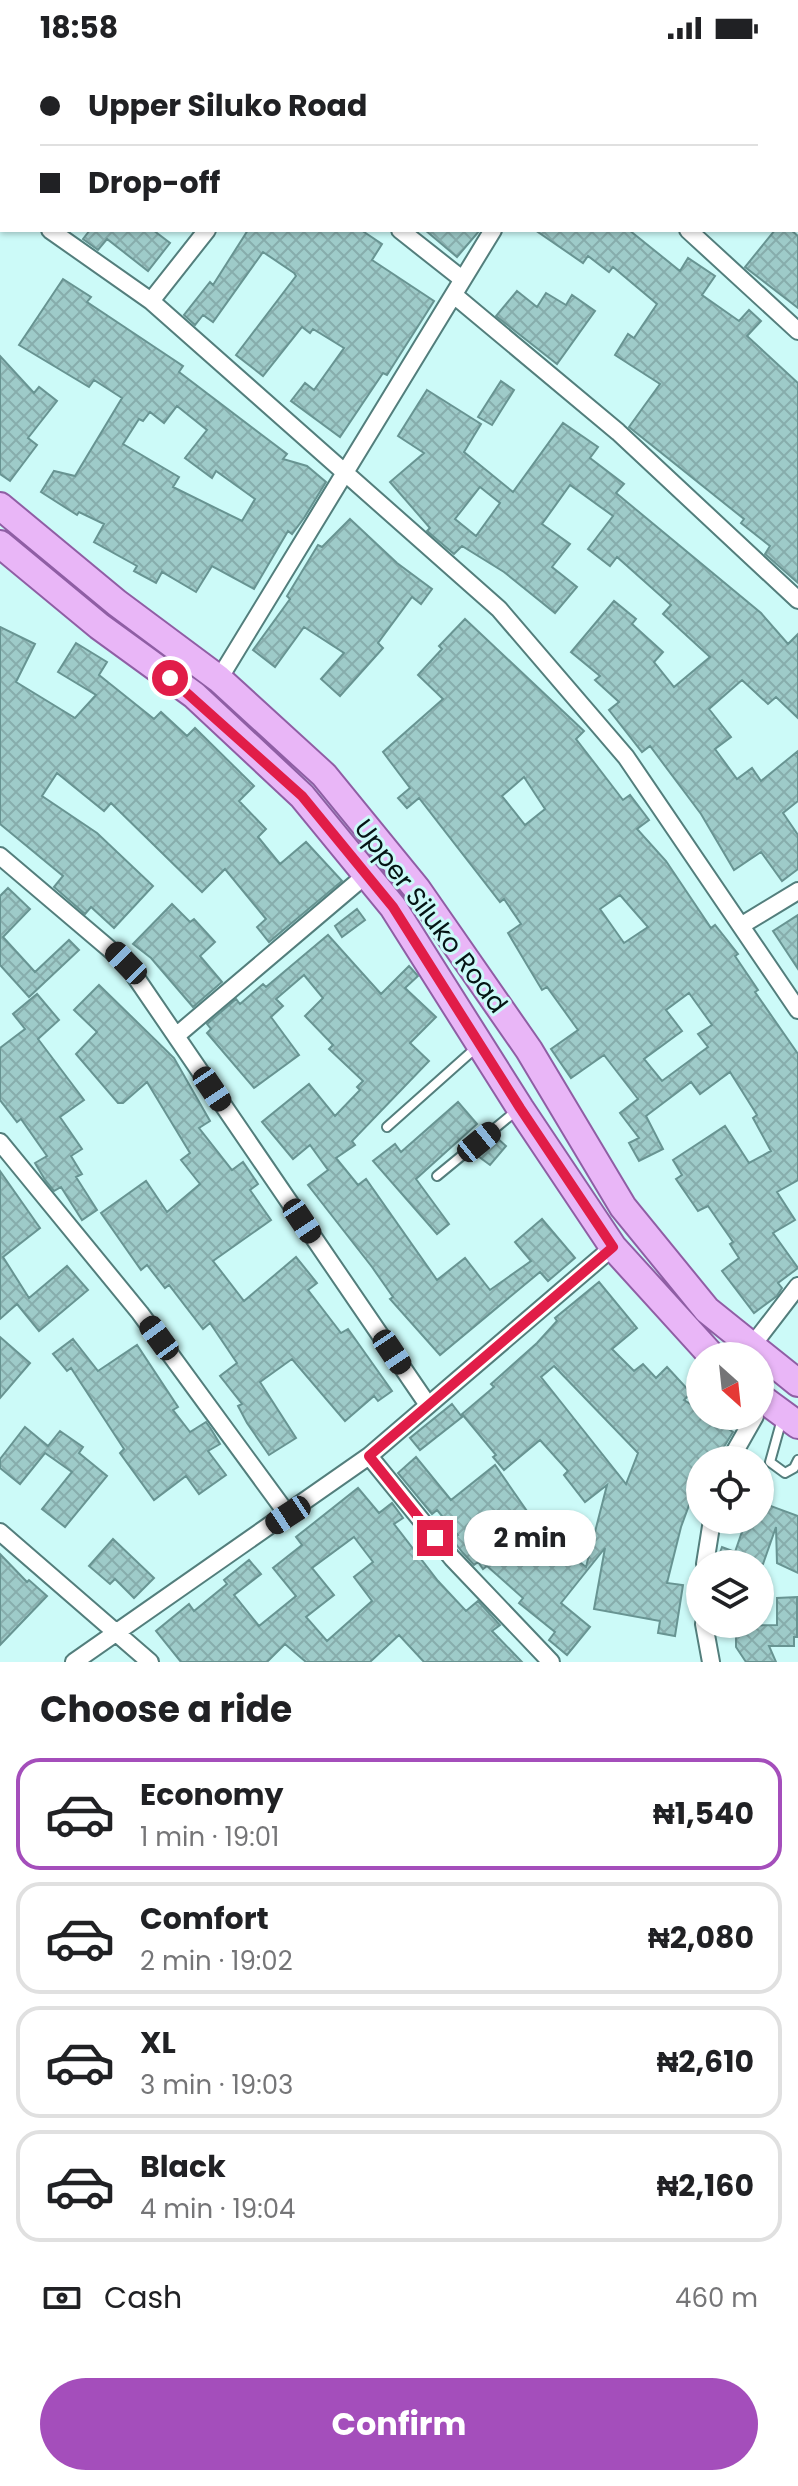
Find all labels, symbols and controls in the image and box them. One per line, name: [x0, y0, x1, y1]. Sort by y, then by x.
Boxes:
text: 18:58: [40, 6, 118, 49]
text: Upper Siluko Road: [88, 84, 367, 127]
text: Drop-off: [88, 161, 220, 204]
route start: [152, 660, 188, 696]
street label: Upper Siluko Road: [346, 811, 516, 1021]
car: [101, 937, 151, 989]
car: [189, 1062, 235, 1116]
car: [453, 1118, 505, 1166]
car: [279, 1194, 325, 1248]
car: [135, 1312, 183, 1364]
car: [369, 1325, 415, 1379]
north arrow: [686, 1342, 774, 1430]
map controls: [686, 1342, 774, 1638]
button: locate: [686, 1446, 774, 1534]
car: [261, 1492, 315, 1538]
callout: 2 min: [463, 1510, 595, 1566]
route end: [417, 1520, 453, 1556]
text: 2 min: [493, 1520, 567, 1556]
button: layers: [686, 1550, 774, 1638]
text: Choose a ride: [40, 1684, 292, 1735]
text: Economy: [140, 1773, 284, 1816]
icon: car: [44, 1778, 116, 1850]
text: ₦1,540: [653, 1792, 754, 1835]
text: 1 min · 19:01: [140, 1819, 279, 1855]
text: Comfort: [140, 1897, 269, 1940]
icon: car: [44, 1902, 116, 1974]
text: ₦2,080: [648, 1916, 754, 1959]
text: 2 min · 19:02: [140, 1943, 293, 1979]
text: XL: [140, 2021, 176, 2064]
icon: car: [44, 2026, 116, 2098]
text: ₦2,610: [657, 2040, 754, 2083]
text: 3 min · 19:03: [140, 2067, 293, 2103]
text: Black: [140, 2145, 226, 2188]
icon: car: [44, 2150, 116, 2222]
text: ₦2,160: [657, 2164, 754, 2207]
text: 4 min · 19:04: [140, 2191, 295, 2227]
icon: cash: [40, 2276, 84, 2320]
text: Cash: [104, 2276, 182, 2319]
text: 460 m: [675, 2280, 758, 2316]
button: Confirm: [40, 2378, 758, 2470]

